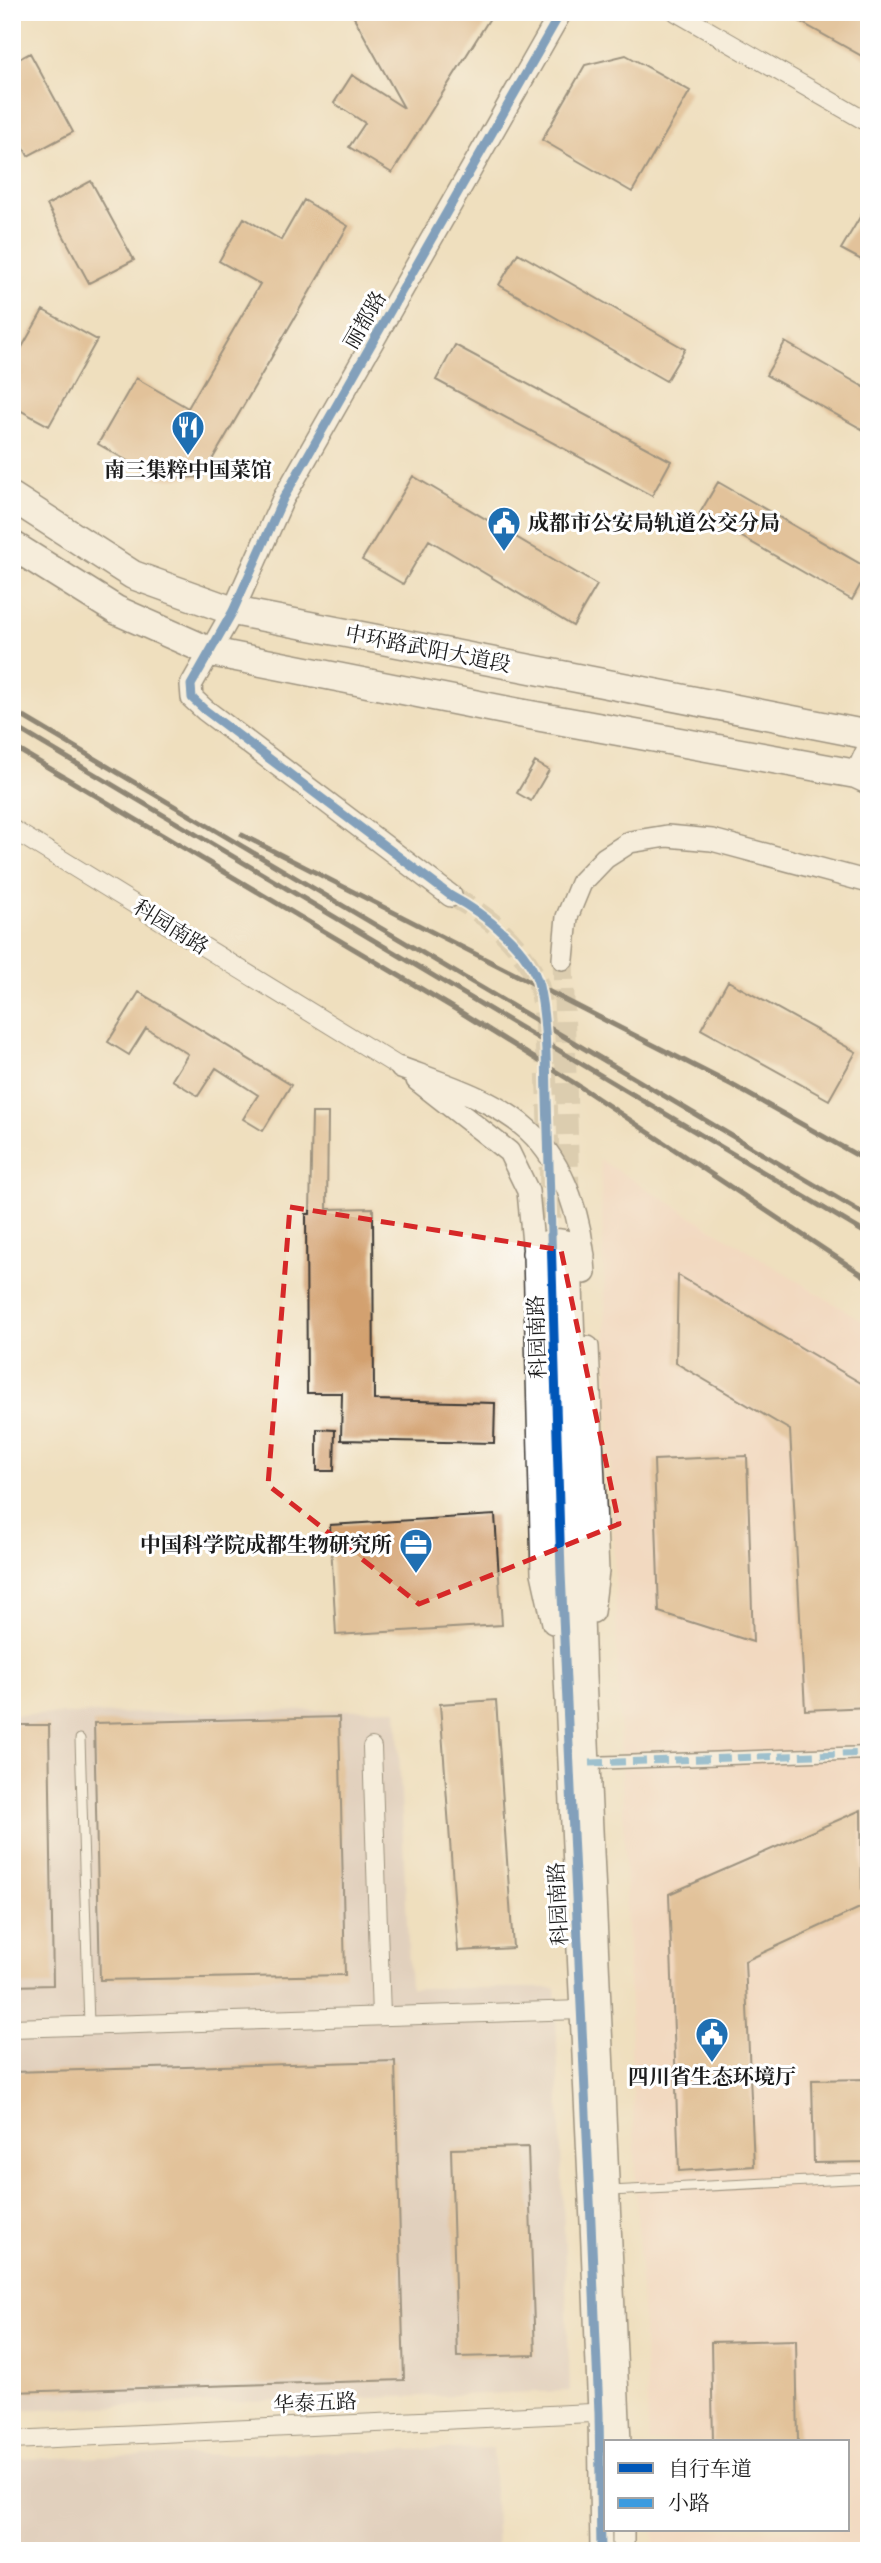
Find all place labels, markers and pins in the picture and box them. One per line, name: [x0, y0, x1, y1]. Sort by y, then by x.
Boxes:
restaurant icon: 南三集粹中国菜馆: [169, 408, 207, 457]
place label: 南三集粹中国菜馆: [104, 458, 272, 484]
public building icon: 成都市公安局轨道公交分局: [485, 504, 523, 553]
place label: 成都市公安局轨道公交分局: [528, 511, 780, 537]
office icon: 中国科学院成都生物研究所: [397, 1526, 435, 1575]
place label: 中国科学院成都生物研究所: [140, 1533, 392, 1559]
public building icon: 四川省生态环境厅: [693, 2015, 731, 2064]
place label: 四川省生态环境厅: [628, 2065, 796, 2091]

